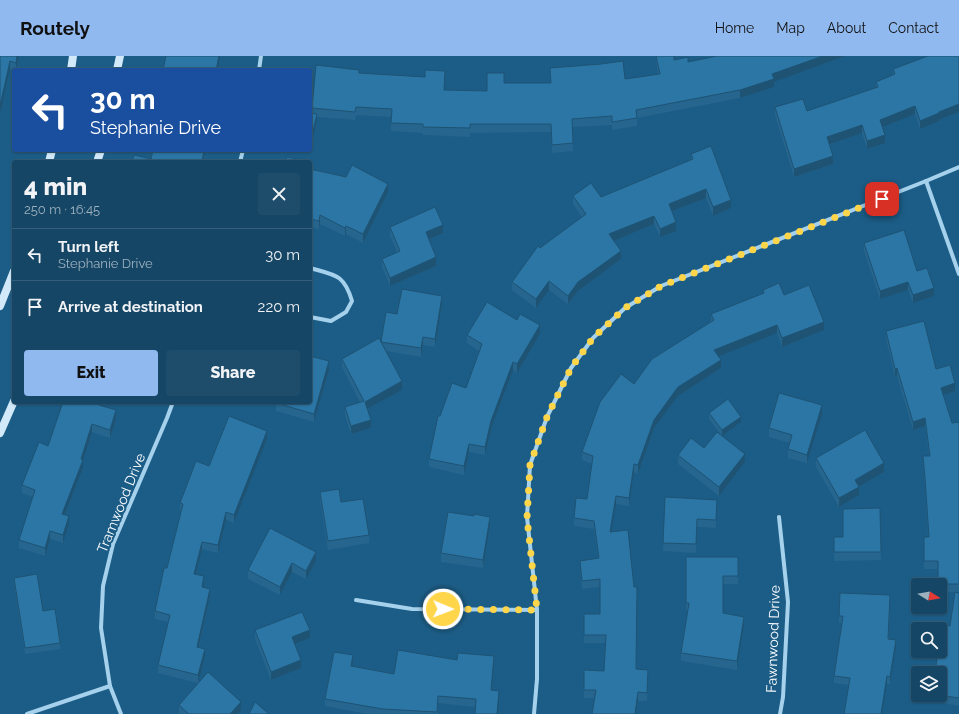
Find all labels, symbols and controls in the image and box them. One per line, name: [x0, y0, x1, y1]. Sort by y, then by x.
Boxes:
text: Routely: [20, 17, 90, 39]
text: Home: [715, 20, 754, 36]
text: Map: [776, 20, 805, 36]
text: About: [827, 20, 866, 36]
text: Contact: [888, 20, 939, 36]
text: 30 m: [90, 83, 156, 116]
icon: left: [24, 84, 76, 136]
text: Stephanie Drive: [90, 117, 221, 138]
text: 4 min: [24, 172, 87, 201]
button: close: [258, 173, 300, 215]
pin: [865, 182, 899, 216]
icon: arrive: [871, 188, 893, 210]
text: 250 m · 16:45: [24, 202, 100, 217]
text: Turn left: [58, 238, 119, 256]
icon: left: [24, 244, 46, 266]
text: 30 m: [265, 246, 300, 264]
text: Stephanie Drive: [58, 256, 153, 271]
icon: arrive: [24, 296, 46, 318]
text: Arrive at destination: [58, 298, 203, 316]
text: 220 m: [258, 298, 300, 316]
button: Exit: [24, 350, 158, 396]
button: Share: [166, 350, 300, 396]
street label: Tramwood Drive: [94, 451, 148, 555]
north arrow: [911, 578, 947, 614]
map controls: [911, 578, 947, 702]
street label: Fawnwood Drive: [763, 585, 783, 693]
position arrow: [422, 588, 464, 630]
button: search: [911, 622, 947, 658]
button: layers: [911, 666, 947, 702]

